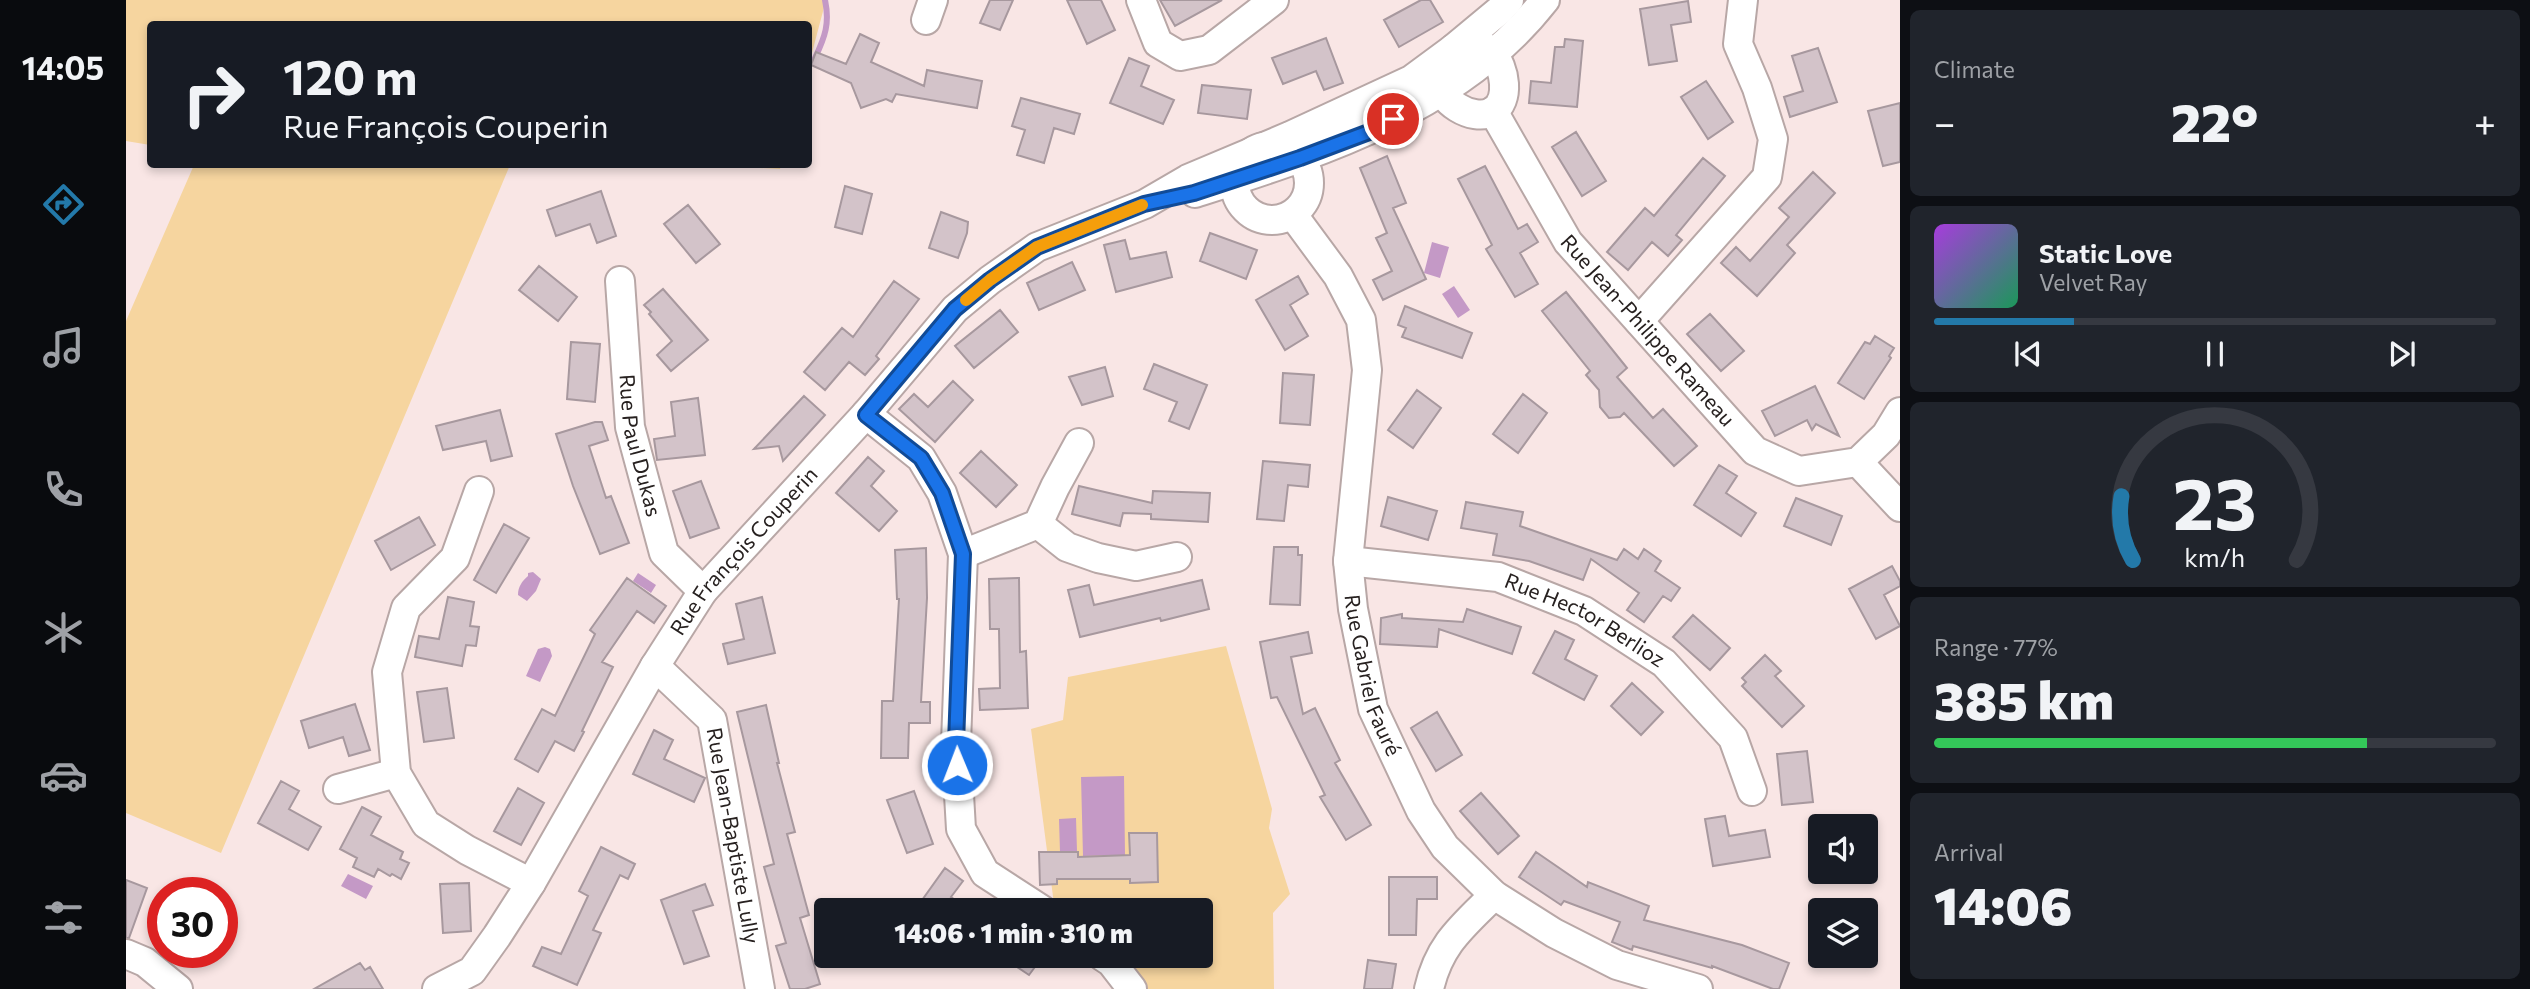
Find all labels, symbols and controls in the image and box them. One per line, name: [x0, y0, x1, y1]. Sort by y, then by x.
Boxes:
text: 120 m: [283, 45, 417, 105]
text: 14:05: [22, 47, 104, 87]
icon: right: [168, 49, 259, 140]
text: Climate: [1934, 55, 2015, 83]
pin: [1363, 89, 1423, 149]
text: 22°: [2171, 89, 2258, 153]
text: −: [1934, 98, 1956, 145]
text: +: [2474, 98, 2496, 145]
icon: arrive: [1374, 100, 1412, 138]
text: Rue François Couperin: [283, 105, 609, 145]
icon: directions: [39, 180, 88, 229]
street label: Rue Jean-Philippe Rameau: [1556, 229, 1741, 431]
text: Static Love: [2039, 237, 2172, 268]
text: Velvet Ray: [2039, 268, 2147, 296]
icon: music: [39, 323, 88, 372]
icon: previous: [2009, 335, 2047, 373]
icon: pause: [2196, 335, 2234, 373]
icon: next: [2383, 335, 2421, 373]
street label: Rue Paul Dukas: [615, 373, 668, 519]
text: 23: [2173, 457, 2257, 546]
street label: Rue François Couperin: [664, 461, 822, 639]
icon: phone: [39, 465, 88, 514]
text: km/h: [2185, 542, 2245, 572]
street label: Rue Hector Berlioz: [1501, 567, 1670, 671]
street label: Rue Gabriel Fauré: [1341, 593, 1407, 760]
icon: climate: [39, 608, 88, 657]
text: Range · 77%: [1934, 633, 2058, 661]
text: 385 km: [1934, 667, 2114, 731]
street label: Rue Jean-Baptiste Lully: [703, 725, 766, 946]
position arrow: [920, 728, 994, 802]
icon: car: [39, 751, 88, 800]
map controls: [1808, 814, 1878, 968]
button: sound: [1808, 814, 1878, 884]
text: Arrival: [1934, 838, 2004, 866]
text: 14:06: [1934, 872, 2072, 936]
speed limit sign: 30: [147, 877, 238, 968]
icon: filters: [39, 893, 88, 942]
button: layers: [1808, 898, 1878, 968]
text: 14:06 · 1 min · 310 m: [894, 917, 1133, 948]

